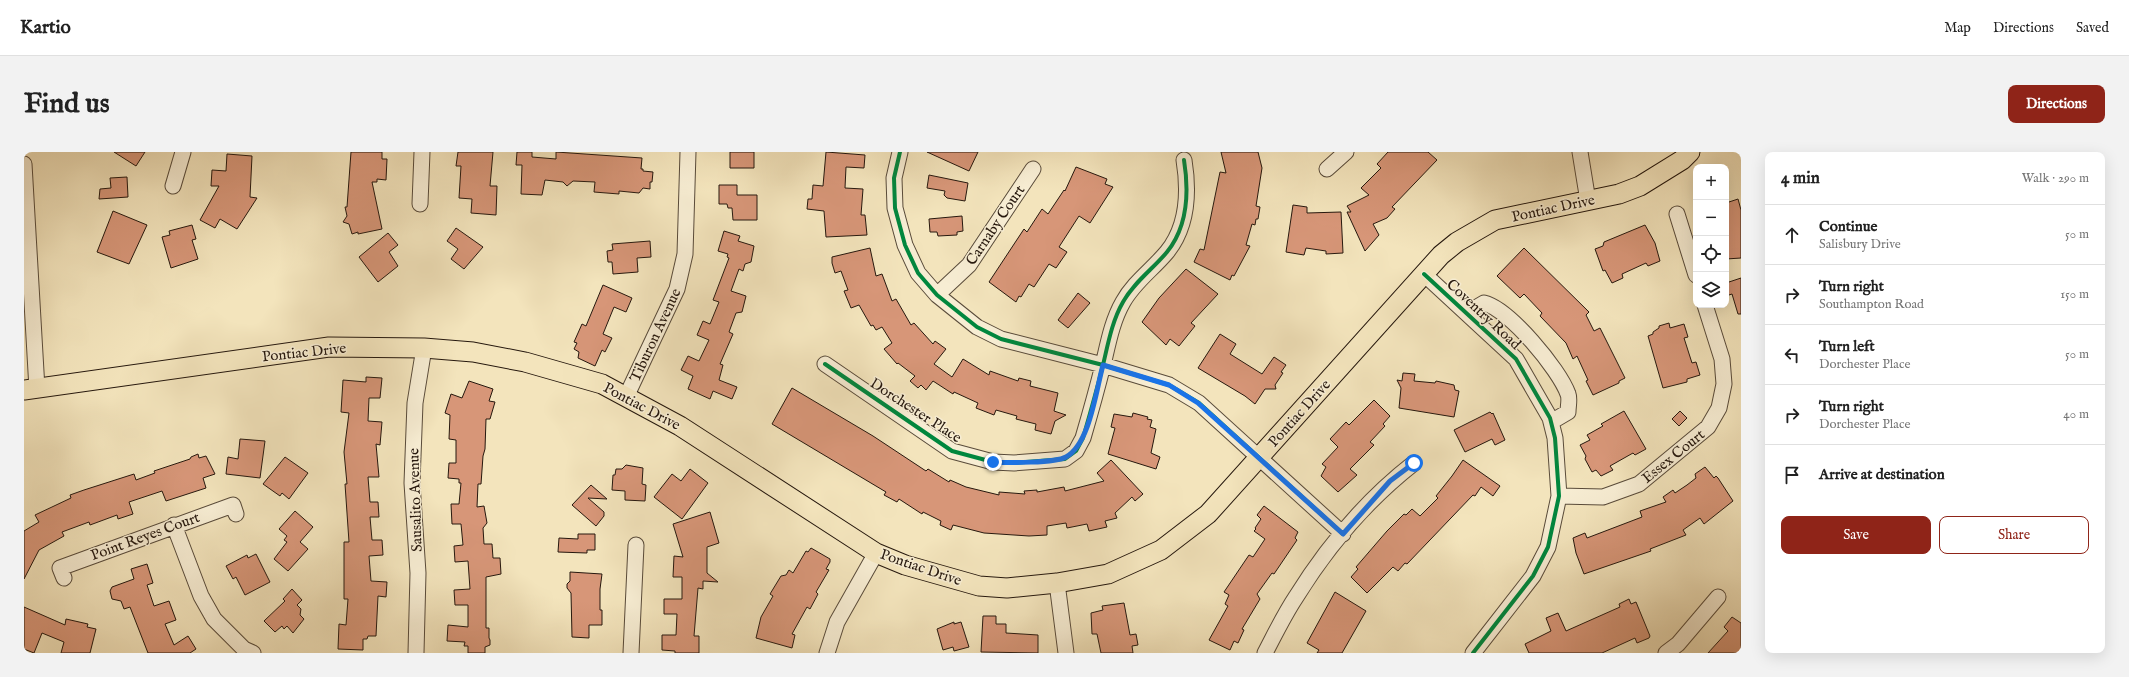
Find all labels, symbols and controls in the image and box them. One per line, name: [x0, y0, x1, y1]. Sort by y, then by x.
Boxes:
text: Kartio: [20, 16, 71, 40]
text: Map: [1944, 19, 1971, 37]
text: Directions: [1993, 19, 2054, 37]
text: Saved: [2076, 19, 2109, 37]
button: Directions: [2008, 85, 2105, 123]
text: Find us: [24, 87, 110, 122]
map controls: [1693, 164, 1729, 308]
button: +: [1693, 164, 1729, 200]
text: 4 min: [1781, 168, 1820, 189]
text: Walk · 290 m: [2022, 170, 2089, 187]
street label: Carnaby Court: [962, 181, 1029, 269]
street label: Pontiac Drive: [1510, 190, 1597, 227]
button: −: [1693, 200, 1729, 236]
text: Continue: [1819, 217, 1877, 236]
icon: ahead: [1781, 224, 1803, 246]
text: 50 m: [2065, 226, 2089, 243]
button: locate: [1693, 236, 1729, 272]
text: Salisbury Drive: [1819, 236, 1901, 253]
button: layers: [1693, 272, 1729, 308]
street label: Coventry Road: [1442, 275, 1526, 354]
text: Turn right: [1819, 277, 1884, 296]
icon: right: [1781, 284, 1803, 306]
street label: Tiburon Avenue: [625, 285, 686, 385]
text: 150 m: [2060, 286, 2089, 303]
text: Southampton Road: [1819, 296, 1924, 313]
text: Turn left: [1819, 337, 1875, 356]
street label: Pontiac Drive: [261, 339, 347, 366]
icon: left: [1781, 344, 1803, 366]
text: 50 m: [2065, 346, 2089, 363]
text: Dorchester Place: [1819, 356, 1910, 373]
street label: Dorchester Place: [866, 374, 965, 447]
street label: Pontiac Drive: [1264, 375, 1335, 451]
street label: Pontiac Drive: [600, 378, 684, 435]
text: Turn right: [1819, 397, 1884, 416]
icon: right: [1781, 404, 1803, 426]
text: 40 m: [2063, 406, 2089, 423]
text: Dorchester Place: [1819, 416, 1910, 433]
street label: Essex Court: [1638, 425, 1709, 488]
street label: Sausalito Avenue: [404, 448, 427, 552]
route end: [984, 453, 1002, 471]
route start: [1405, 454, 1423, 472]
icon: arrive: [1781, 464, 1803, 486]
text: Arrive at destination: [1819, 465, 1945, 484]
street label: Point Reyes Court: [88, 508, 202, 565]
button: Save: [1781, 516, 1931, 554]
button: Share: [1939, 516, 2089, 554]
street label: Pontiac Drive: [878, 545, 964, 590]

